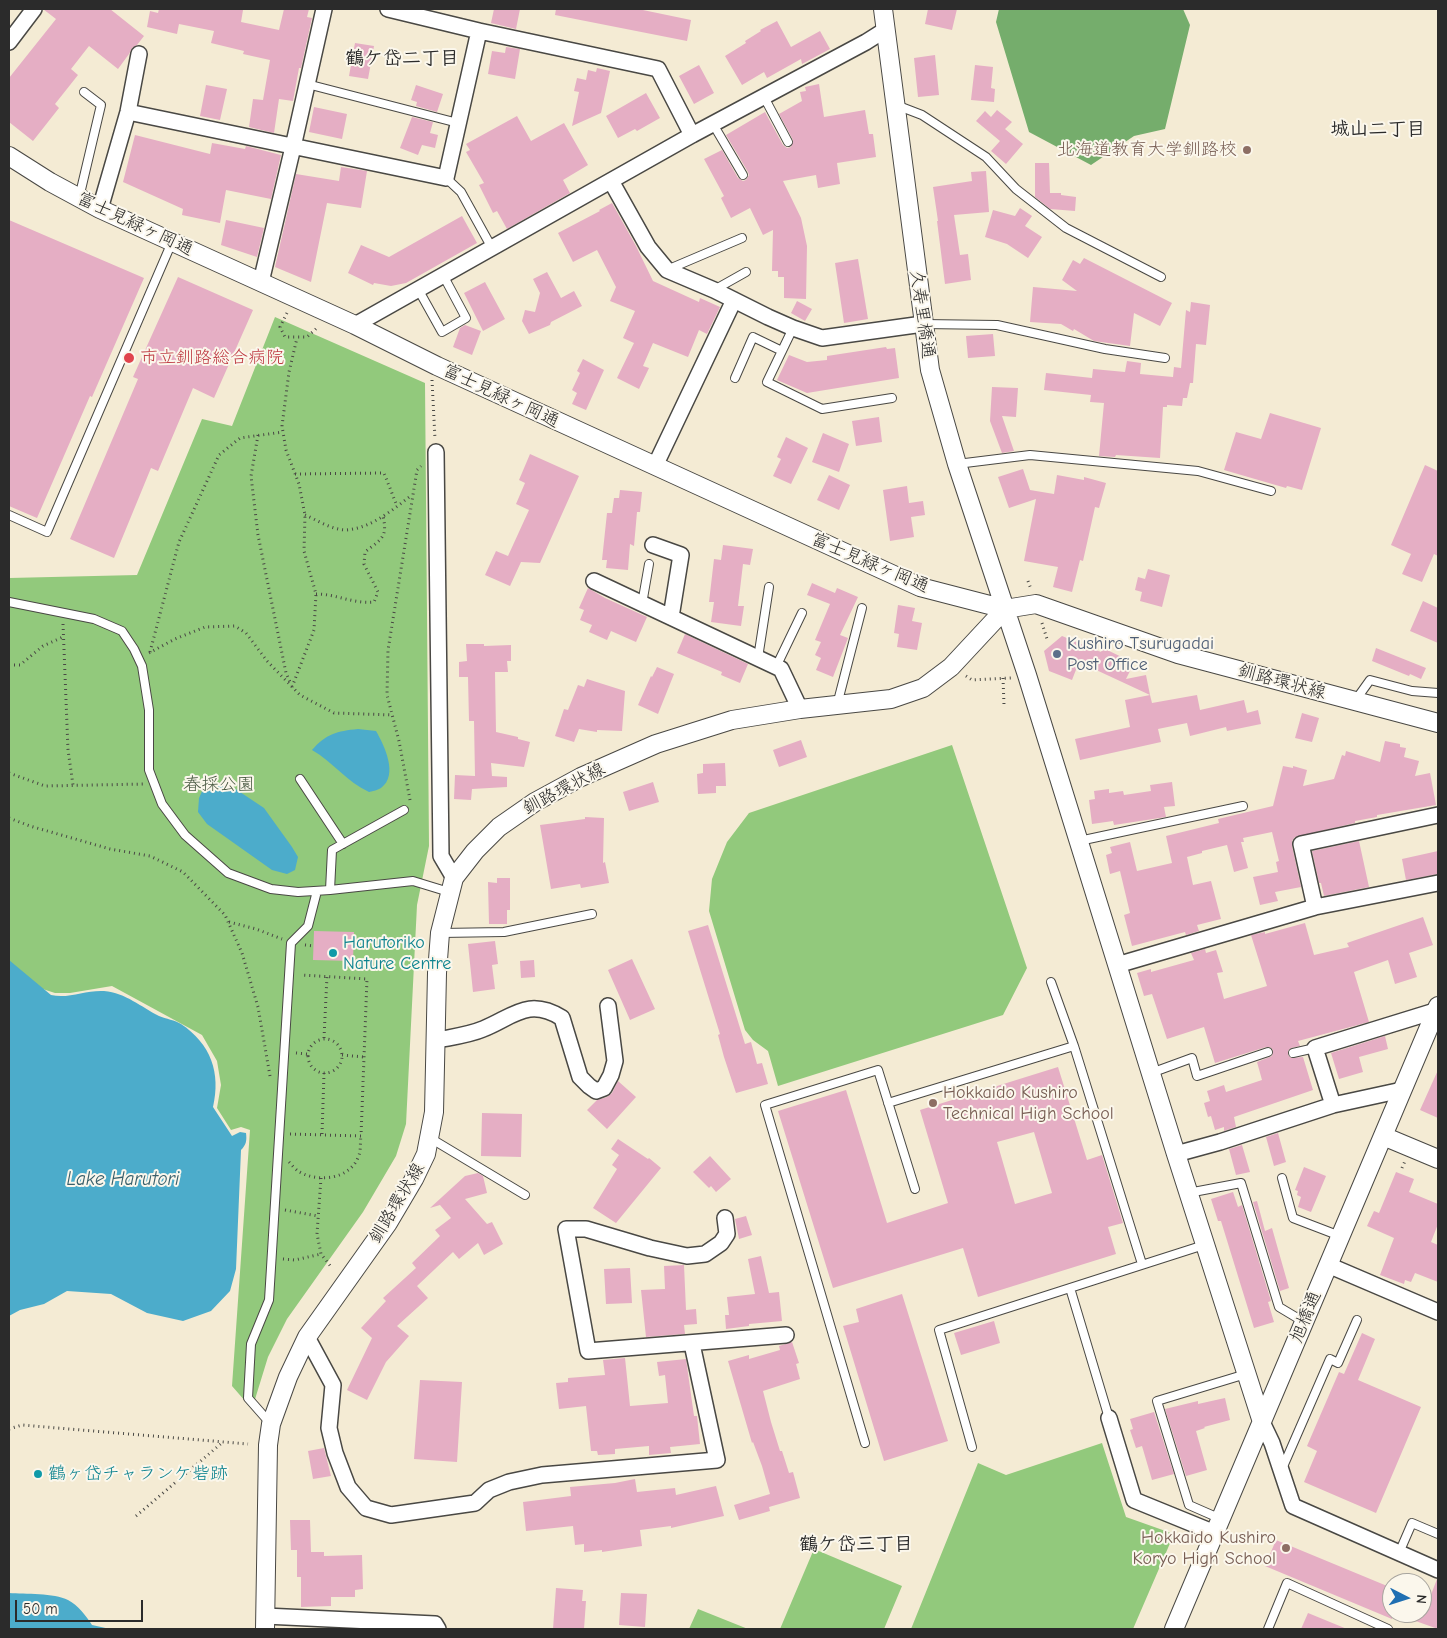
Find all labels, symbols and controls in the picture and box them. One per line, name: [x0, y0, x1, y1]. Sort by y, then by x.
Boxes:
district label: 鶴ケ岱二丁目: [345, 48, 459, 70]
district label: 城山二丁目: [1331, 119, 1425, 141]
place label: 北海道教育大学釧路校: [1057, 139, 1237, 161]
marker: 北海道教育大学釧路校: [1241, 144, 1253, 156]
street label: 富士見緑ヶ岡通: [73, 188, 197, 260]
street label: 久寿里橋通: [905, 268, 939, 360]
place label: 市立釧路総合病院: [140, 347, 284, 369]
marker: 市立釧路総合病院: [122, 351, 136, 365]
street label: 富士見緑ヶ岡通: [439, 360, 563, 432]
street label: 富士見緑ヶ岡通: [808, 528, 932, 598]
place label: Kushiro Tsurugadai Post Office: [1067, 633, 1214, 676]
marker: Kushiro Tsurugadai Post Office: [1051, 648, 1063, 660]
street label: 釧路環状線: [1236, 660, 1328, 704]
street label: 釧路環状線: [519, 758, 609, 820]
park label: 春採公園: [183, 774, 255, 796]
place label: Harutoriko Nature Centre: [343, 932, 451, 974]
marker: Harutoriko Nature Centre: [327, 947, 339, 959]
place label: Hokkaido Kushiro Technical High School: [943, 1082, 1114, 1124]
marker: Hokkaido Kushiro Technical High School: [927, 1097, 939, 1109]
street label: 釧路環状線: [365, 1159, 429, 1247]
water label: Lake Harutori: [67, 1169, 179, 1191]
street label: 旭橋通: [1286, 1288, 1326, 1346]
place label: 鶴ヶ岱チャランケ砦跡: [48, 1463, 228, 1485]
marker: 鶴ヶ岱チャランケ砦跡: [32, 1468, 44, 1480]
place label: Hokkaido Kushiro Koryo High School: [1132, 1527, 1276, 1570]
district label: 鶴ケ岱三丁目: [799, 1534, 913, 1556]
marker: Hokkaido Kushiro Koryo High School: [1280, 1542, 1292, 1554]
north arrow: [1382, 1573, 1432, 1623]
scale bar: [18, 1590, 145, 1622]
text: N: [1413, 1594, 1430, 1605]
text: 50 m: [23, 1600, 58, 1618]

